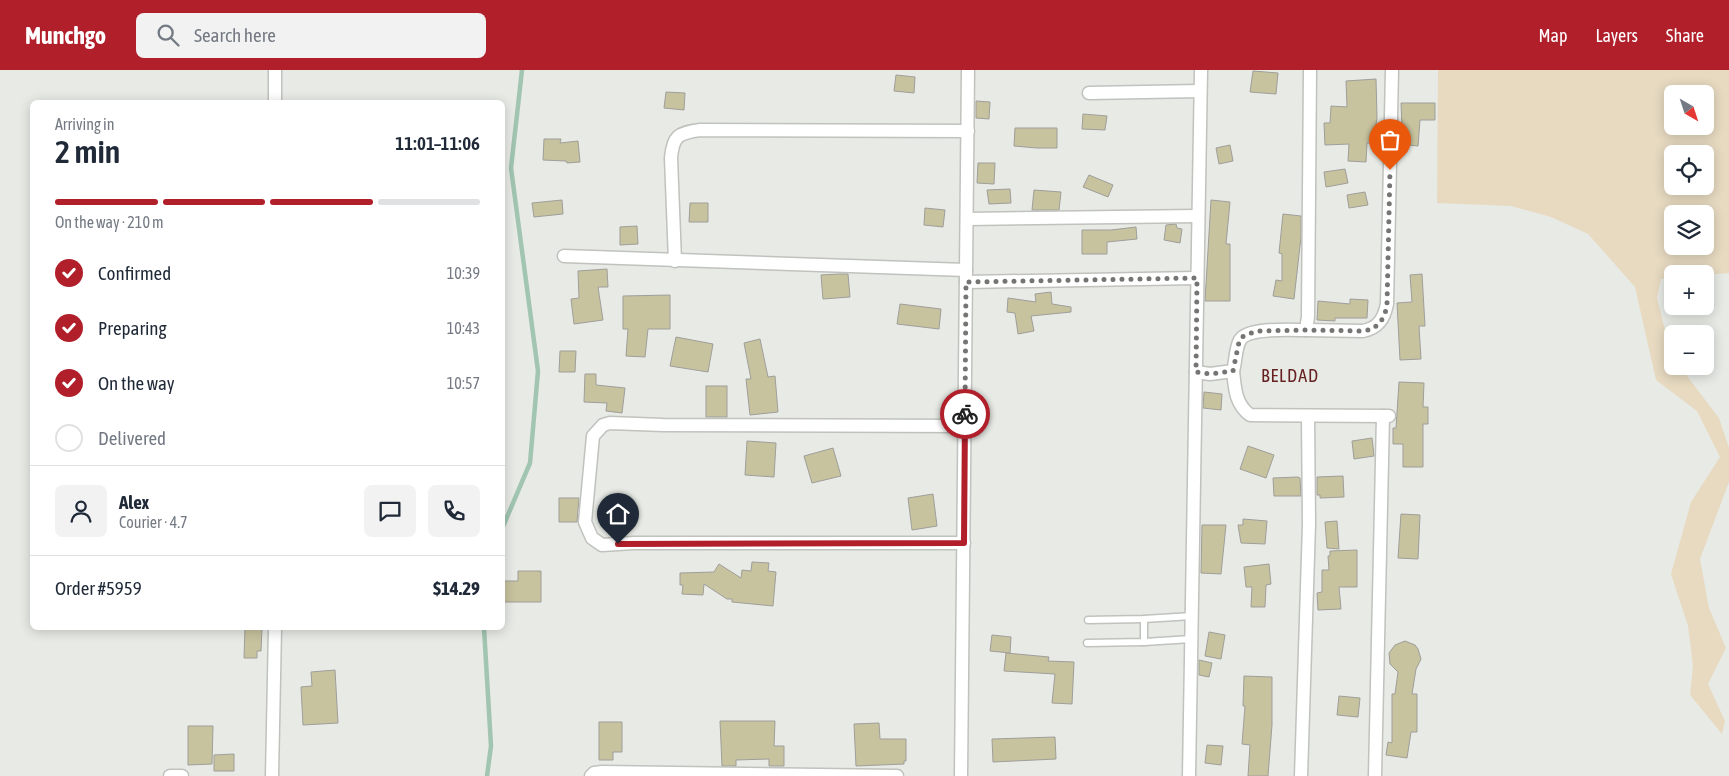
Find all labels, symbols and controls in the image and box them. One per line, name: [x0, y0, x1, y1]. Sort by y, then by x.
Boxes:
search box: [136, 13, 486, 58]
icon: search: [154, 21, 182, 49]
text: Munchgo: [25, 22, 106, 49]
text: Search here: [194, 24, 276, 46]
text: Map: [1538, 25, 1567, 46]
text: Layers: [1595, 25, 1638, 46]
text: Share: [1666, 25, 1704, 46]
north arrow: [1664, 85, 1714, 135]
map controls: [1664, 85, 1714, 375]
text: Arriving in: [55, 115, 115, 133]
pin: [1369, 119, 1411, 170]
icon: bag: [1376, 126, 1404, 154]
text: 11:01–11:06: [395, 132, 480, 154]
text: 2 min: [55, 133, 120, 170]
button: locate: [1664, 145, 1714, 195]
button: layers: [1664, 205, 1714, 255]
text: On the way · 210 m: [55, 213, 164, 231]
icon: check: [55, 259, 83, 287]
text: Confirmed: [98, 262, 171, 284]
text: 10:39: [447, 264, 480, 282]
button: +: [1664, 265, 1714, 315]
icon: check: [55, 314, 83, 342]
text: Preparing: [98, 317, 167, 339]
text: 10:43: [447, 319, 480, 337]
button: −: [1664, 325, 1714, 375]
district label: BELDAD: [1261, 365, 1319, 386]
icon: check: [55, 369, 83, 397]
text: On the way: [98, 372, 175, 394]
text: 10:57: [447, 374, 480, 392]
courier: [940, 389, 990, 439]
icon: bike: [951, 400, 979, 428]
text: Delivered: [98, 427, 166, 449]
button: person: [55, 485, 107, 537]
button: chat: [364, 485, 416, 537]
button: phone: [428, 485, 480, 537]
text: Alex: [119, 491, 149, 513]
pin: [597, 493, 639, 544]
icon: home: [604, 500, 632, 528]
text: Courier · 4.7: [119, 513, 188, 531]
text: Order #5959: [55, 577, 142, 599]
text: $14.29: [433, 577, 480, 599]

